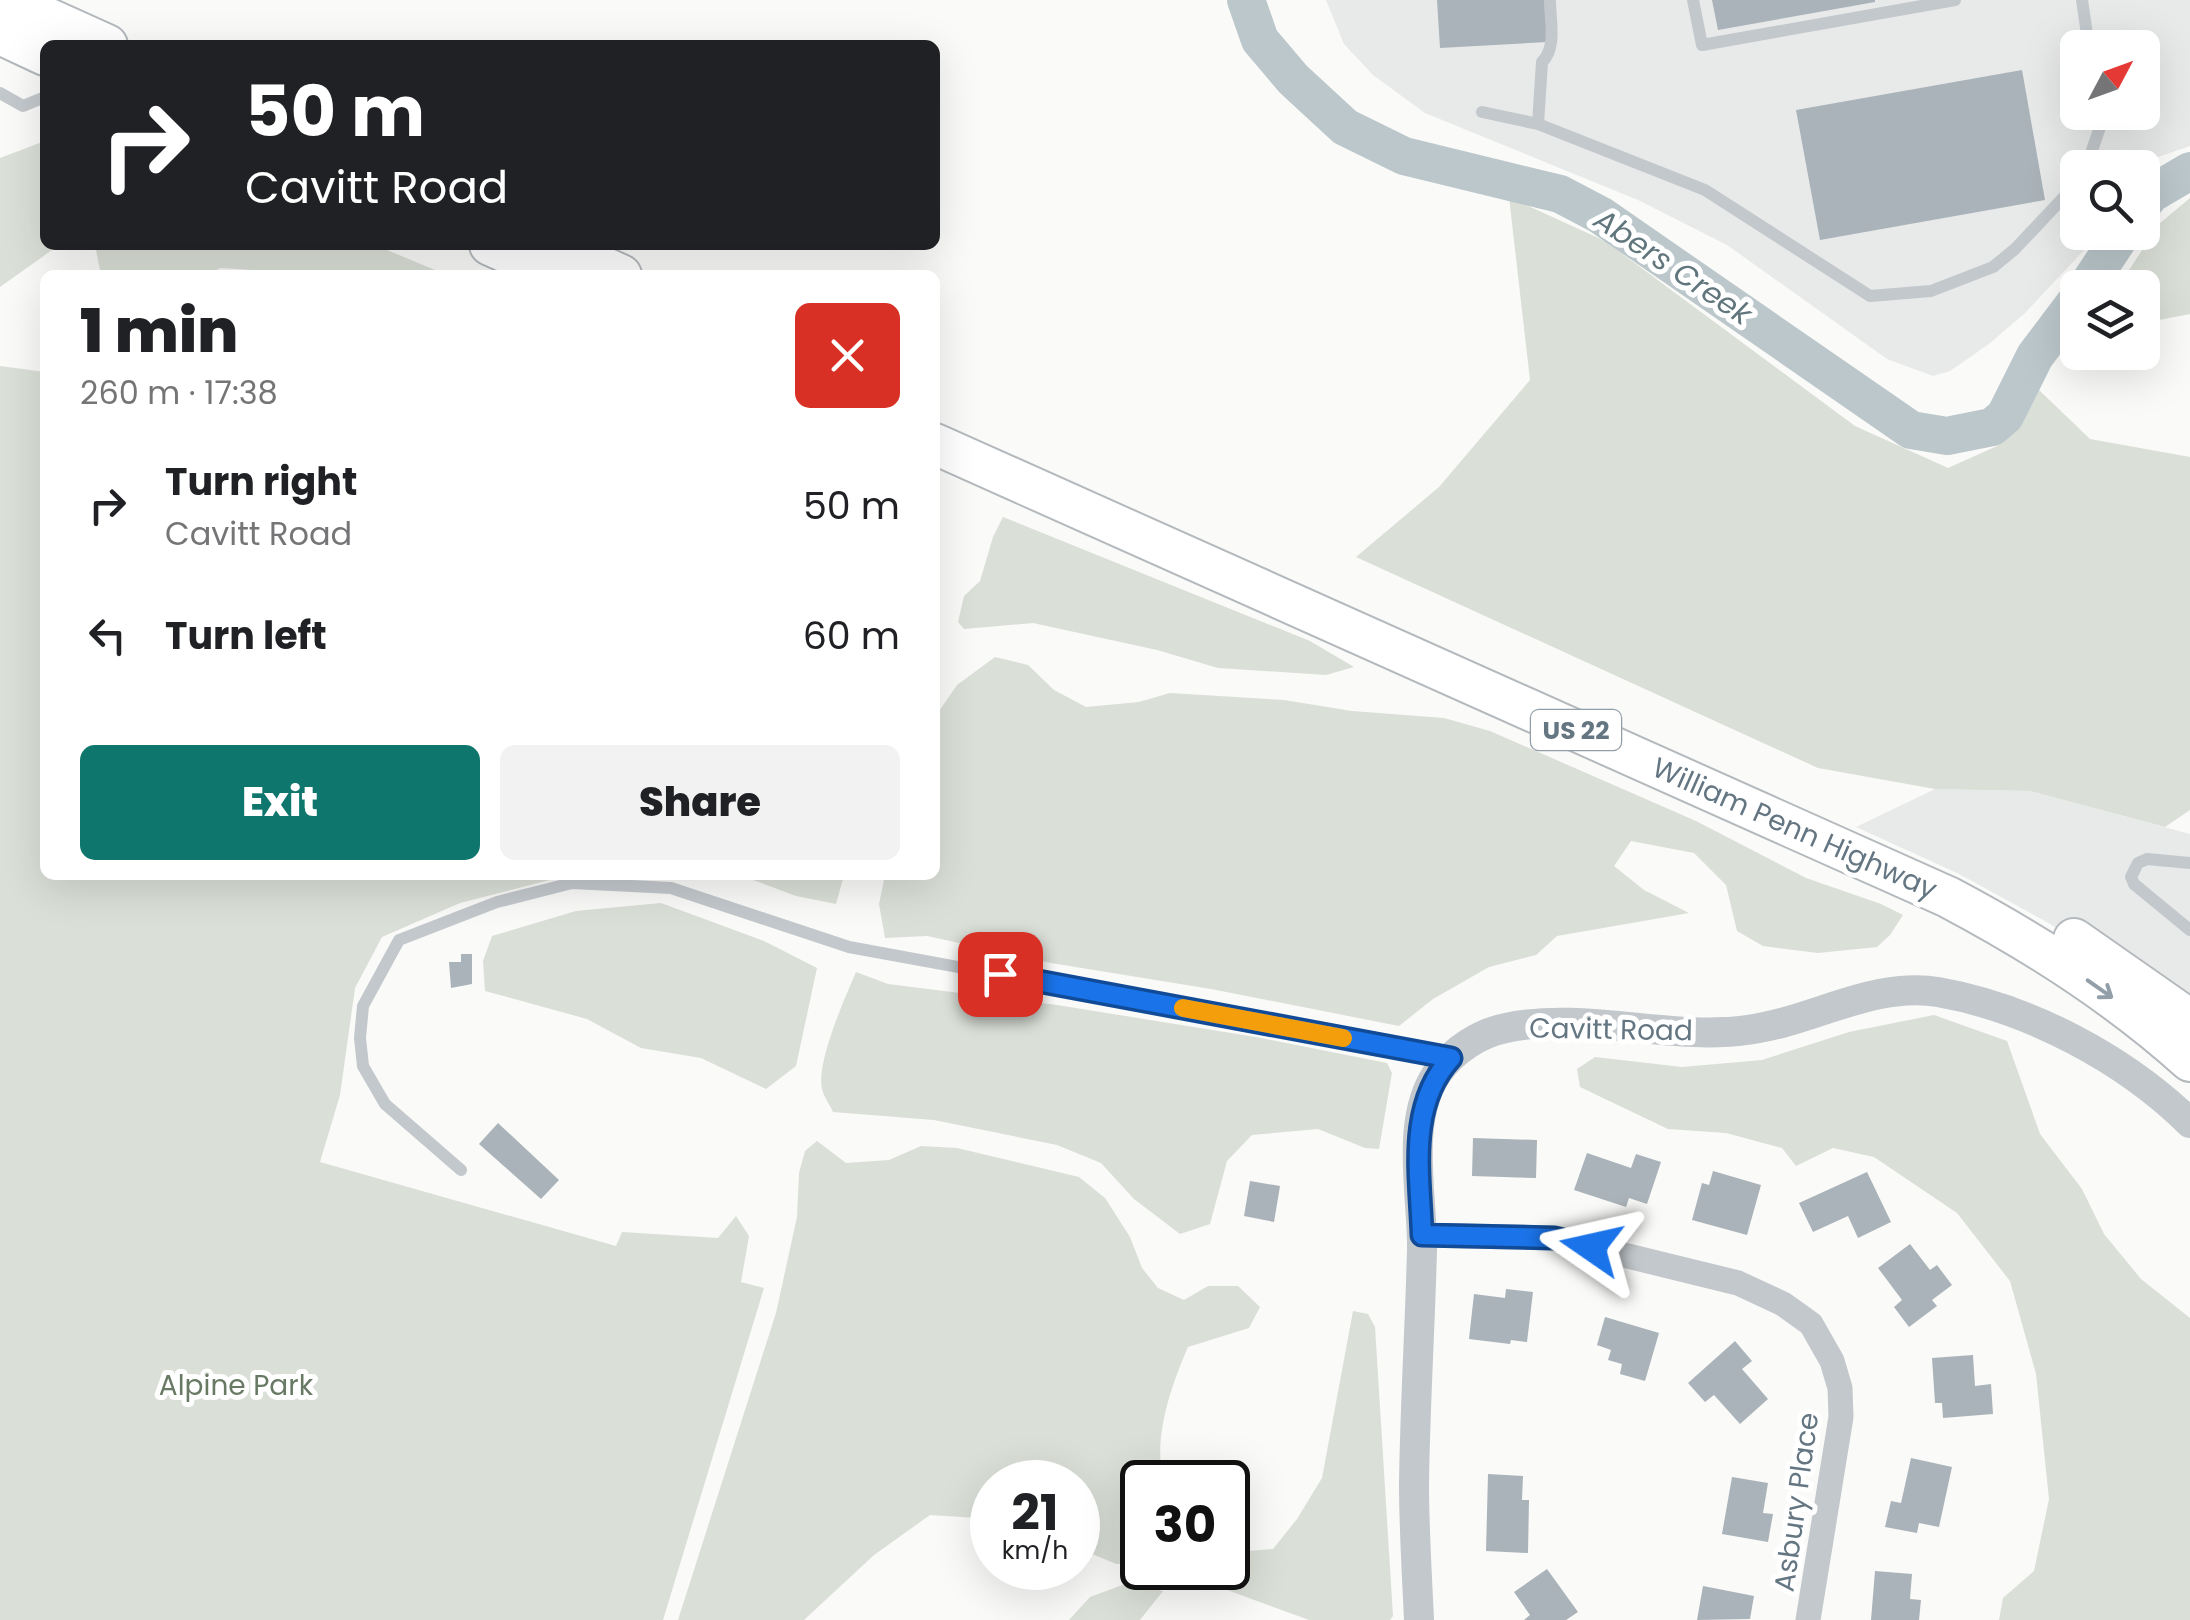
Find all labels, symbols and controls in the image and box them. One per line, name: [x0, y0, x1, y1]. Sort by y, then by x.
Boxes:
north arrow: [2060, 30, 2160, 130]
map controls: [2060, 30, 2160, 370]
text: 50 m: [245, 62, 425, 161]
icon: right: [80, 80, 210, 210]
button: search: [2060, 150, 2160, 250]
text: Cavitt Road: [245, 156, 508, 219]
water label: Abers Creek: [1585, 197, 1762, 336]
button: layers: [2060, 270, 2160, 370]
text: 1 min: [80, 289, 238, 373]
button: close: [795, 303, 900, 408]
text: 260 m · 17:38: [80, 370, 278, 415]
text: Turn right: [165, 455, 357, 508]
icon: right: [80, 478, 135, 533]
text: 50 m: [803, 479, 900, 532]
text: Cavitt Road: [165, 511, 352, 556]
icon: left: [80, 608, 135, 663]
text: Turn left: [165, 609, 327, 662]
text: 60 m: [803, 609, 900, 662]
road number: US 22: [1531, 710, 1621, 750]
button: Exit: [80, 745, 480, 860]
button: Share: [500, 745, 900, 860]
street label: William Penn Highway: [1646, 748, 1944, 909]
pin: [958, 932, 1043, 1017]
icon: arrive: [973, 947, 1028, 1002]
one-way arrow: [2086, 978, 2113, 999]
street label: Cavitt Road: [1529, 1009, 1693, 1050]
position arrow: [1539, 1195, 1643, 1299]
park label: Alpine Park: [159, 1366, 314, 1405]
street label: Asbury Place: [1765, 1410, 1828, 1594]
speed limit sign: 30: [1120, 1460, 1250, 1590]
text: 21: [1011, 1477, 1059, 1548]
text: km/h: [1002, 1533, 1068, 1568]

